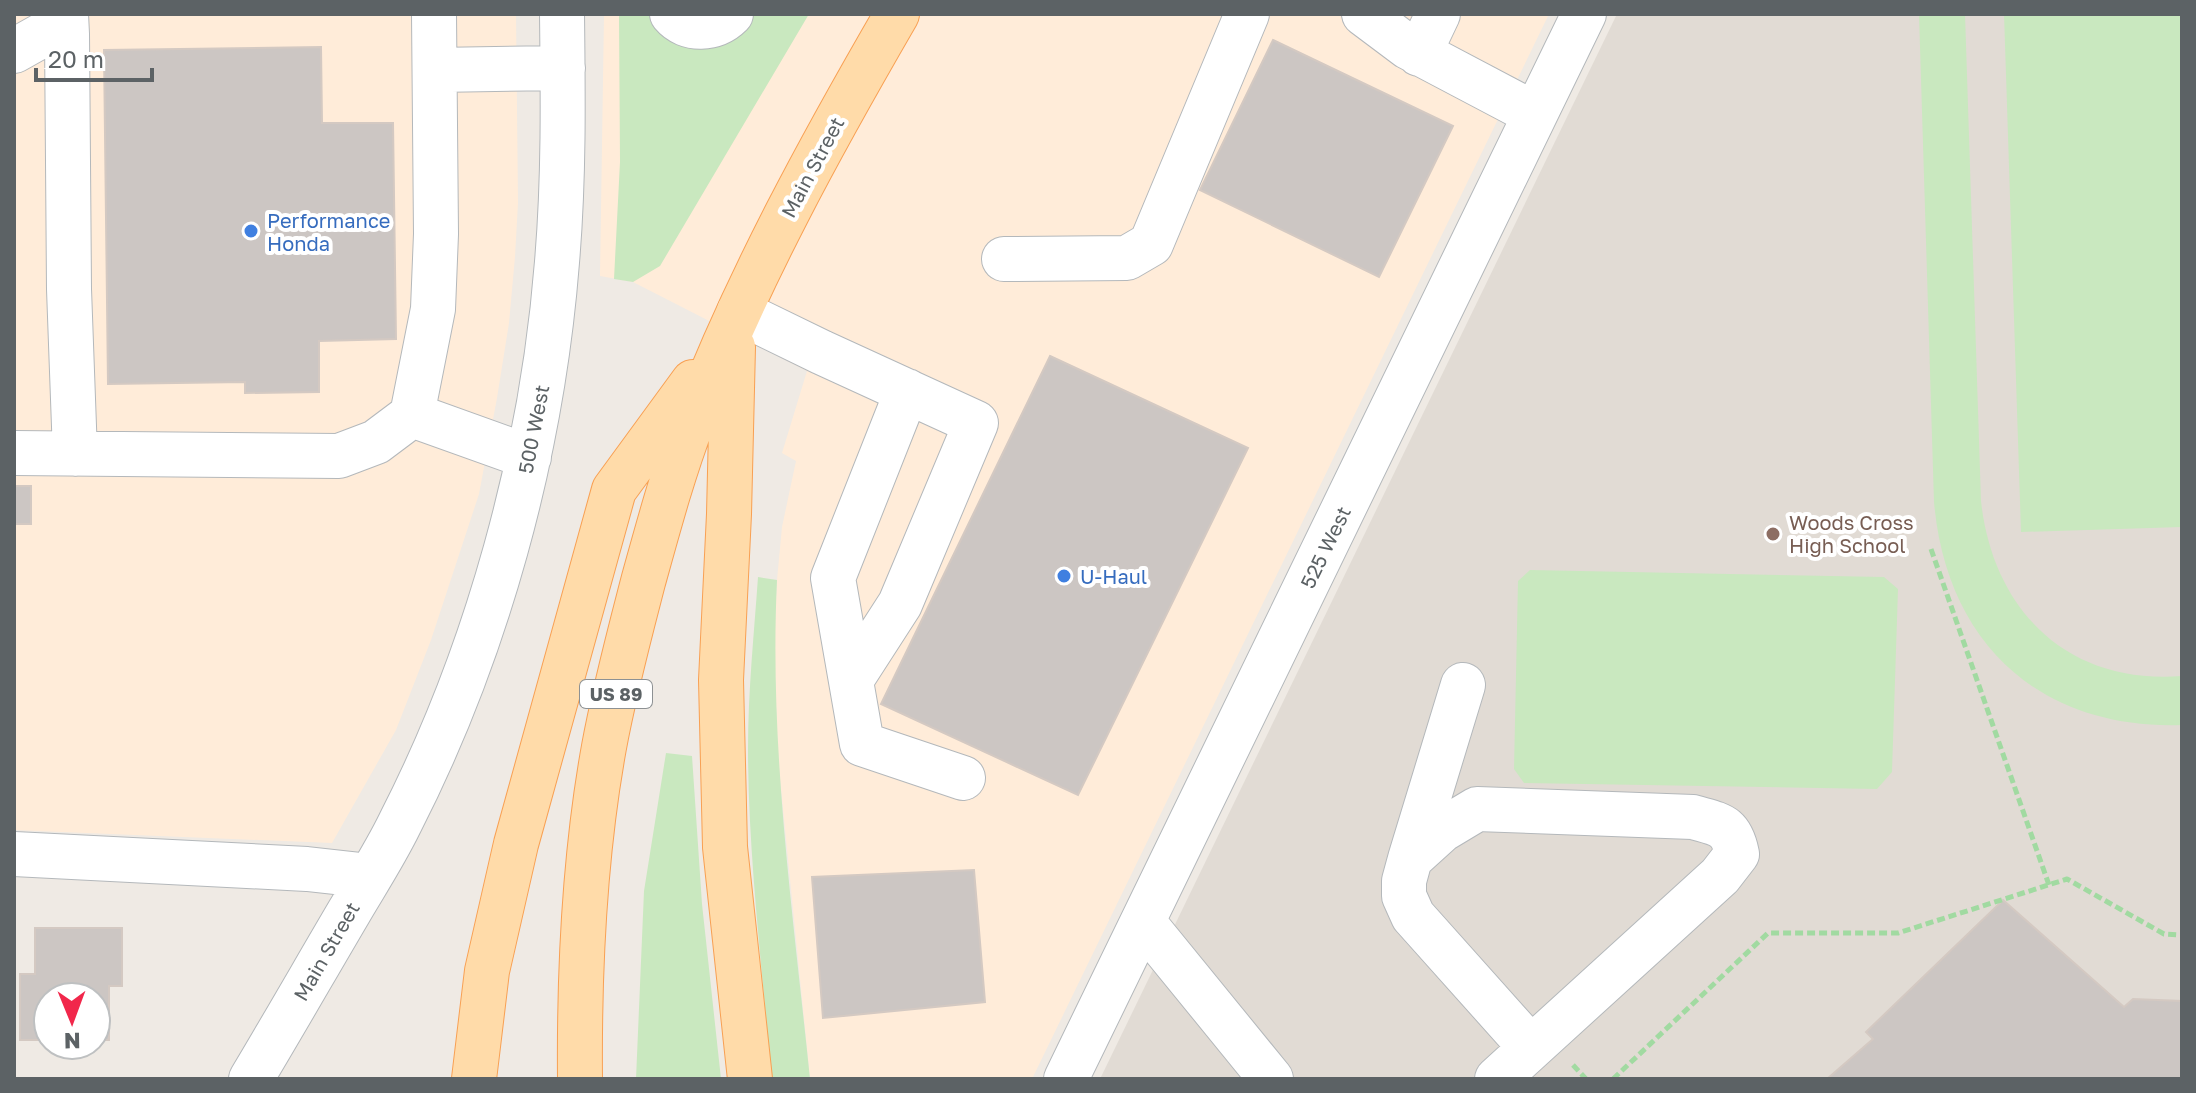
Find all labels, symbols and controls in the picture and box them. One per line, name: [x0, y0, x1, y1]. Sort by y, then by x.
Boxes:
scale bar: [36, 32, 152, 82]
text: 20 m: [48, 44, 104, 73]
street label: Main Street: [775, 113, 849, 221]
place label: Performance Honda: [267, 208, 390, 255]
marker: Performance Honda: [242, 222, 260, 240]
street label: 500 West: [513, 383, 553, 475]
street label: 525 West: [1295, 502, 1355, 592]
place label: Woods Cross High School: [1789, 510, 1914, 557]
marker: Woods Cross High School: [1764, 525, 1782, 543]
place label: U-Haul: [1080, 564, 1147, 588]
marker: U-Haul: [1055, 567, 1073, 585]
road number: US 89: [580, 680, 652, 708]
street label: Main Street: [288, 897, 364, 1005]
north arrow: [32, 981, 112, 1061]
text: N: [64, 1028, 81, 1055]

